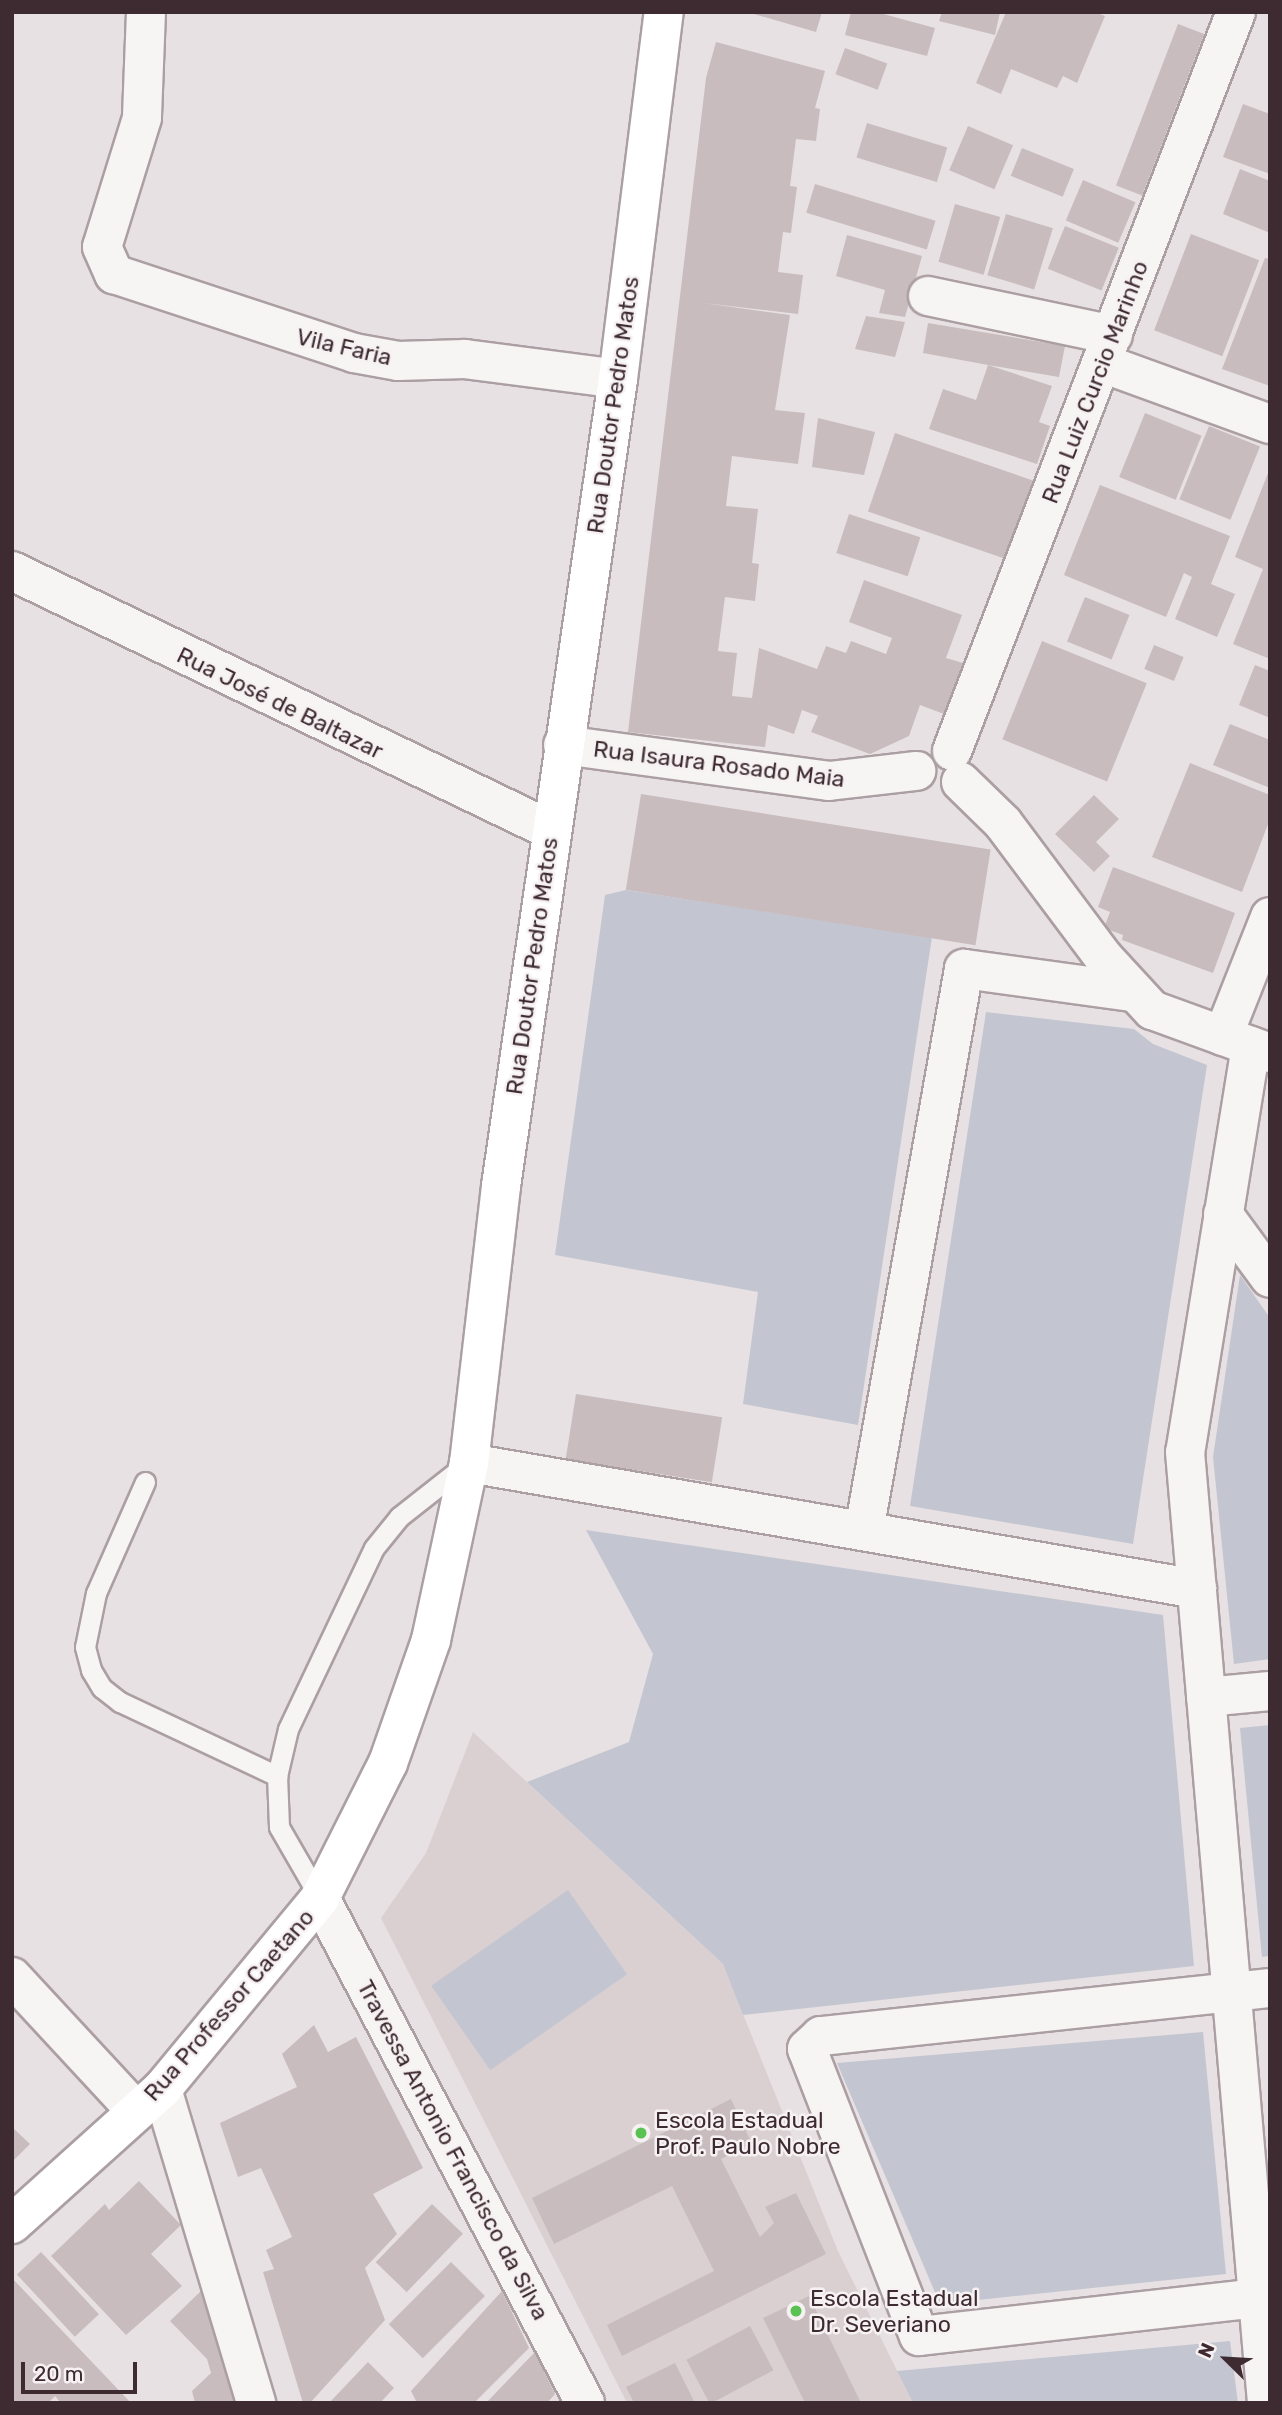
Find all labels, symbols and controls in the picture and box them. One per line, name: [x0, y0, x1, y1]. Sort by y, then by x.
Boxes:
street label: Rua Luiz Curcio Marinho: [1036, 257, 1154, 507]
street label: Rua Doutor Pedro Matos: [581, 274, 645, 536]
street label: Vila Faria: [294, 323, 394, 371]
street label: Rua José de Baltazar: [172, 641, 388, 765]
street label: Rua Isaura Rosado Maia: [592, 735, 846, 793]
street label: Rua Doutor Pedro Matos: [500, 835, 564, 1097]
street label: Rua Professor Caetano: [138, 1903, 320, 2107]
street label: Travessa Antonio Francisco da Silva: [351, 1975, 555, 2325]
place label: Escola Estadual Prof. Paulo Nobre: [655, 2106, 841, 2160]
marker: Escola Estadual Prof. Paulo Nobre: [633, 2125, 649, 2141]
place label: Escola Estadual Dr. Severiano: [810, 2284, 979, 2338]
marker: Escola Estadual Dr. Severiano: [788, 2303, 804, 2319]
north arrow: [1191, 2324, 1261, 2394]
text: N: [1193, 2339, 1220, 2361]
scale bar: [24, 2348, 140, 2392]
text: 20 m: [34, 2361, 83, 2386]

